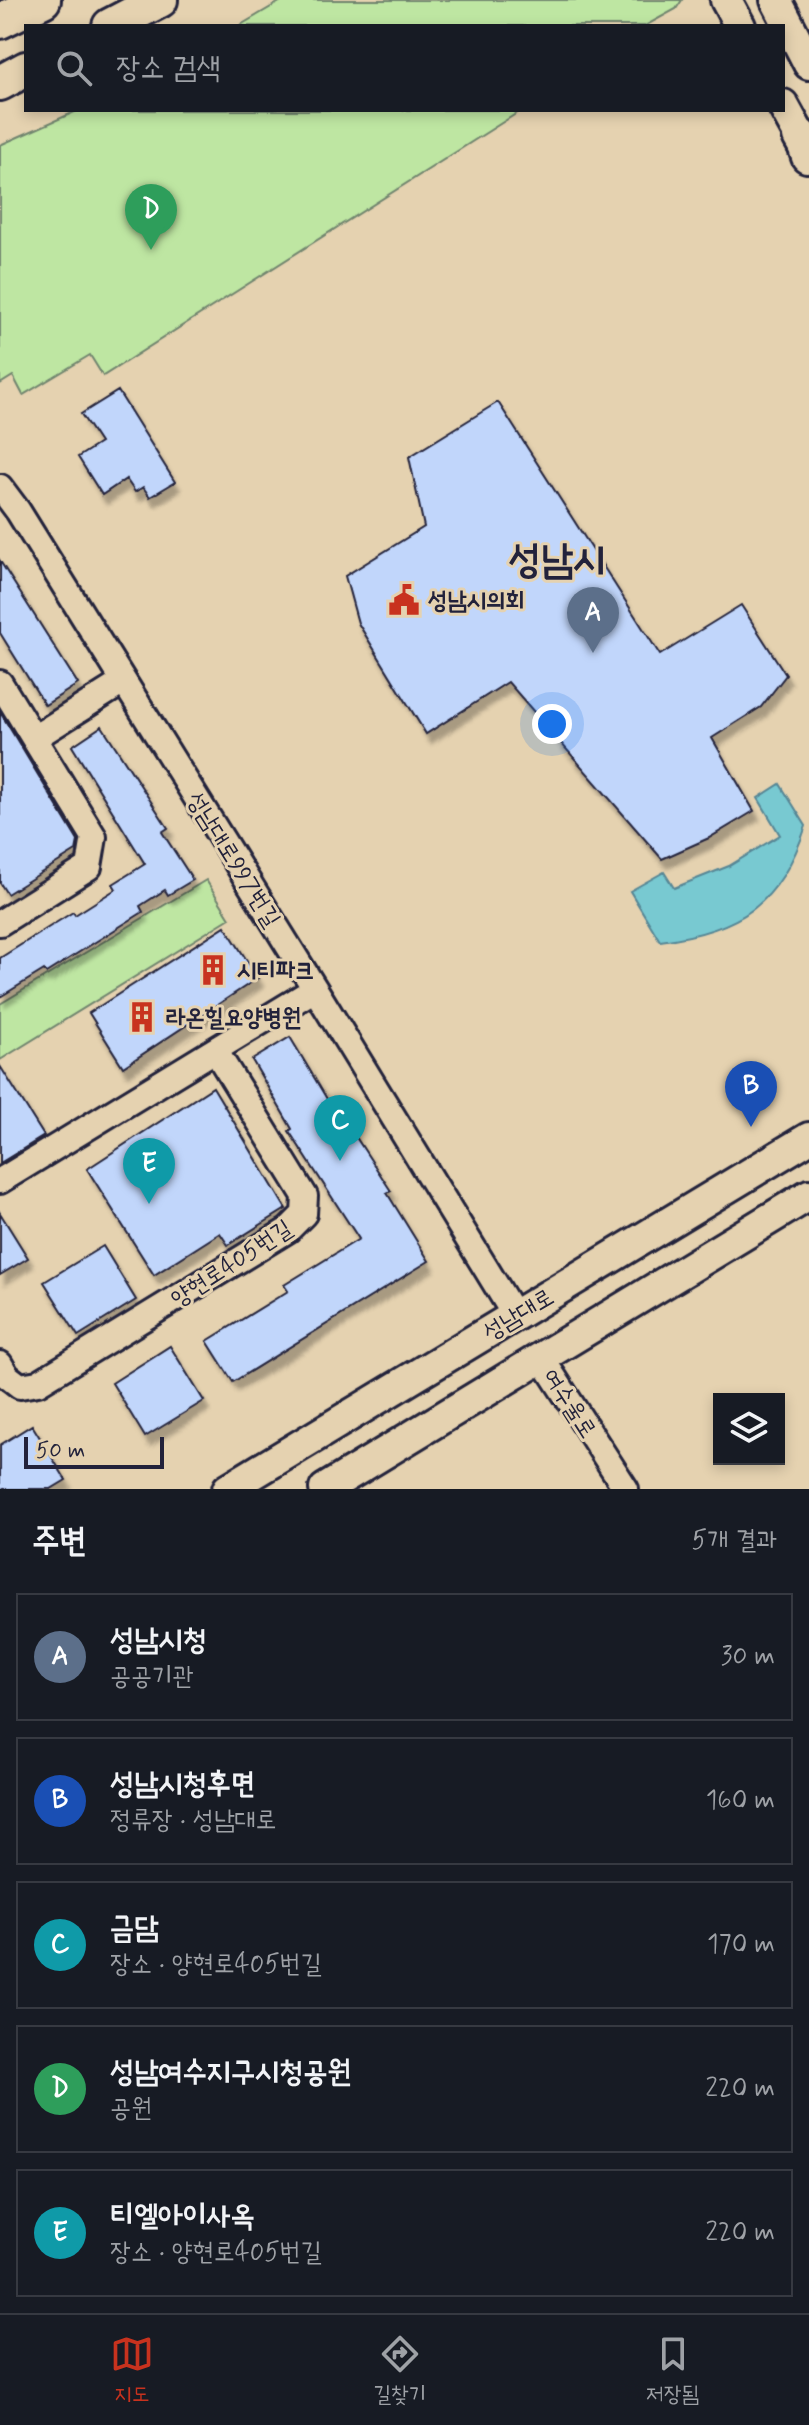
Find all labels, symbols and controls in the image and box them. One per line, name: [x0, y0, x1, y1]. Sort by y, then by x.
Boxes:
search box: [24, 24, 785, 112]
icon: search: [52, 46, 96, 90]
text: 장소 검색: [116, 49, 221, 88]
pin: D: [125, 184, 177, 250]
district label: 성남시: [509, 535, 605, 587]
public building icon: 성남시의회: [387, 583, 421, 617]
place label: 성남시의회: [428, 586, 525, 617]
pin: A: [567, 587, 619, 653]
your location: [532, 704, 572, 744]
street label: 성남대로997번길: [179, 786, 287, 933]
building icon: 시티파크: [196, 953, 230, 987]
place label: 시티파크: [237, 956, 314, 987]
building icon: 라온힐요양병원: [125, 1000, 159, 1034]
place label: 라온힐요양병원: [166, 1003, 301, 1034]
pin: B: [725, 1061, 777, 1127]
pin: C: [314, 1095, 366, 1161]
pin: E: [123, 1138, 175, 1204]
street label: 양현로405번길: [165, 1214, 298, 1315]
street label: 성남대로: [478, 1282, 560, 1348]
street label: 여수울로: [535, 1363, 603, 1445]
map controls: [713, 1393, 785, 1465]
button: layers: [713, 1393, 785, 1465]
scale bar: [24, 1433, 164, 1469]
text: 50 m: [36, 1437, 85, 1465]
text: 주변: [32, 1519, 87, 1564]
text: 5개 결과: [692, 1524, 777, 1558]
text: 성남시청: [110, 1621, 207, 1660]
text: A: [51, 1640, 69, 1674]
text: 30 m: [721, 1640, 775, 1674]
text: 공공기관: [110, 1660, 194, 1694]
text: 성남시청후면: [110, 1765, 255, 1804]
text: B: [52, 1784, 68, 1818]
text: 160 m: [706, 1784, 775, 1818]
text: 정류장 · 성남대로: [110, 1804, 276, 1838]
text: 금담: [110, 1909, 158, 1948]
text: C: [51, 1928, 69, 1962]
text: 170 m: [707, 1928, 775, 1962]
text: 장소 · 양현로405번길: [110, 1948, 322, 1982]
text: 성남여수지구시청공원: [110, 2053, 351, 2092]
text: D: [51, 2072, 69, 2106]
text: 220 m: [705, 2072, 775, 2106]
text: 공원: [110, 2092, 152, 2126]
text: 티엘아이사옥: [110, 2197, 255, 2236]
text: E: [52, 2216, 68, 2250]
text: 220 m: [705, 2216, 775, 2250]
text: 장소 · 양현로405번길: [110, 2236, 322, 2270]
tab: 지도: [110, 2332, 154, 2409]
tab: 길찾기: [373, 2332, 427, 2409]
tab: 저장됨: [646, 2332, 699, 2409]

